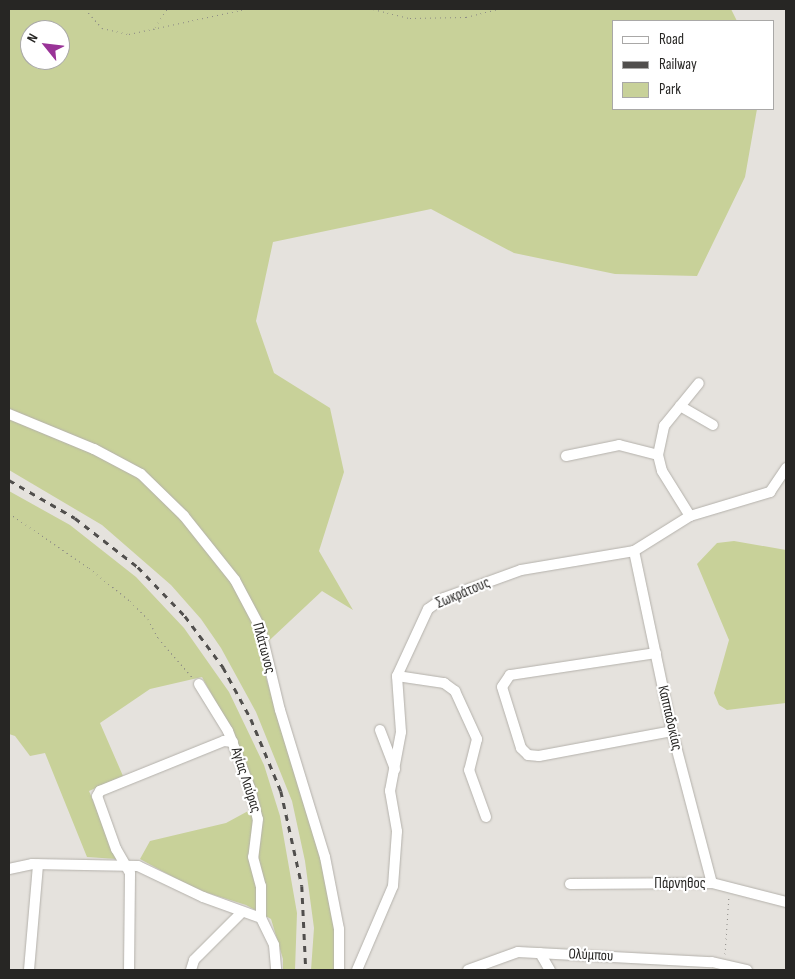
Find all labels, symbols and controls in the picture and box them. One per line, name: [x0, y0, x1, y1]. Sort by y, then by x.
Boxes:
north arrow: [20, 20, 70, 70]
legend: [612, 20, 775, 110]
text: Road: [659, 30, 684, 49]
text: N: [23, 31, 42, 45]
text: Railway: [659, 55, 697, 74]
text: Park: [659, 80, 681, 99]
street label: Σωκράτους: [433, 574, 493, 612]
street label: Πλάτωνος: [249, 621, 279, 675]
street label: Καππαδοκίας: [654, 684, 686, 752]
street label: Αγίας Λαύρας: [227, 745, 265, 815]
street label: Πάρνηθος: [654, 875, 706, 893]
street label: Ολύμπου: [568, 945, 614, 965]

